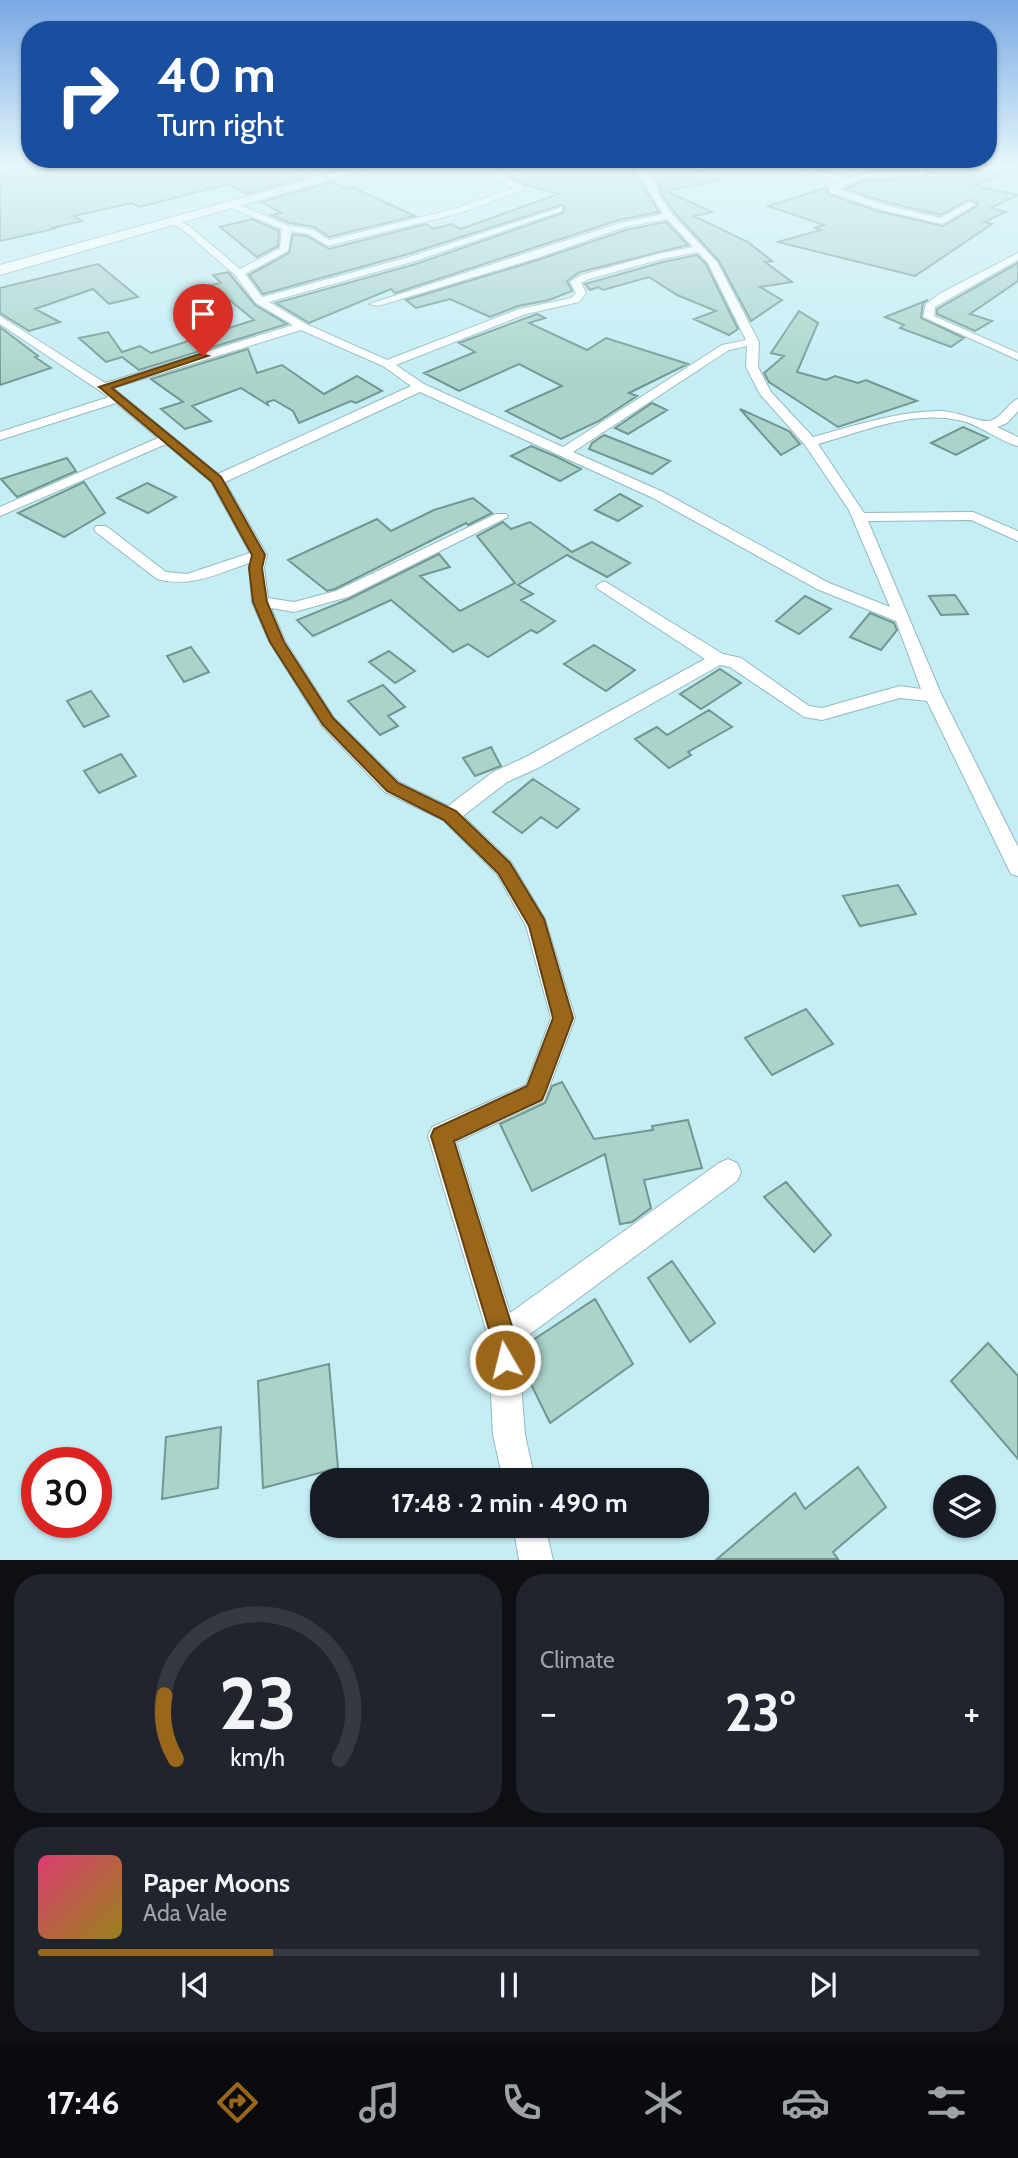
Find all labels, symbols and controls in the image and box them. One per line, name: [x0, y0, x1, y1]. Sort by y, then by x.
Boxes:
text: 40 m: [157, 45, 276, 104]
icon: right: [42, 49, 133, 140]
text: Turn right: [157, 105, 284, 144]
pin: [173, 284, 233, 356]
icon: arrive: [184, 295, 222, 333]
position arrow: [468, 1323, 542, 1397]
speed limit sign: 30: [21, 1447, 112, 1538]
map controls: [933, 1475, 996, 1538]
button: layers: [933, 1475, 996, 1538]
text: 17:48 · 2 min · 490 m: [391, 1487, 628, 1519]
text: Climate: [540, 1646, 615, 1674]
text: 23: [219, 1660, 297, 1748]
text: 23°: [725, 1681, 795, 1744]
text: −: [540, 1689, 557, 1736]
text: +: [963, 1689, 980, 1736]
text: km/h: [231, 1742, 285, 1772]
text: Paper Moons: [143, 1867, 290, 1899]
text: Ada Vale: [143, 1899, 227, 1927]
icon: previous: [176, 1966, 214, 2004]
icon: pause: [490, 1966, 528, 2004]
icon: next: [804, 1966, 842, 2004]
icon: directions: [213, 2078, 262, 2127]
icon: music: [355, 2078, 404, 2127]
icon: phone: [497, 2078, 546, 2127]
icon: climate: [639, 2078, 688, 2127]
icon: car: [781, 2078, 830, 2127]
icon: filters: [922, 2078, 971, 2127]
text: 17:46: [46, 2083, 120, 2122]

